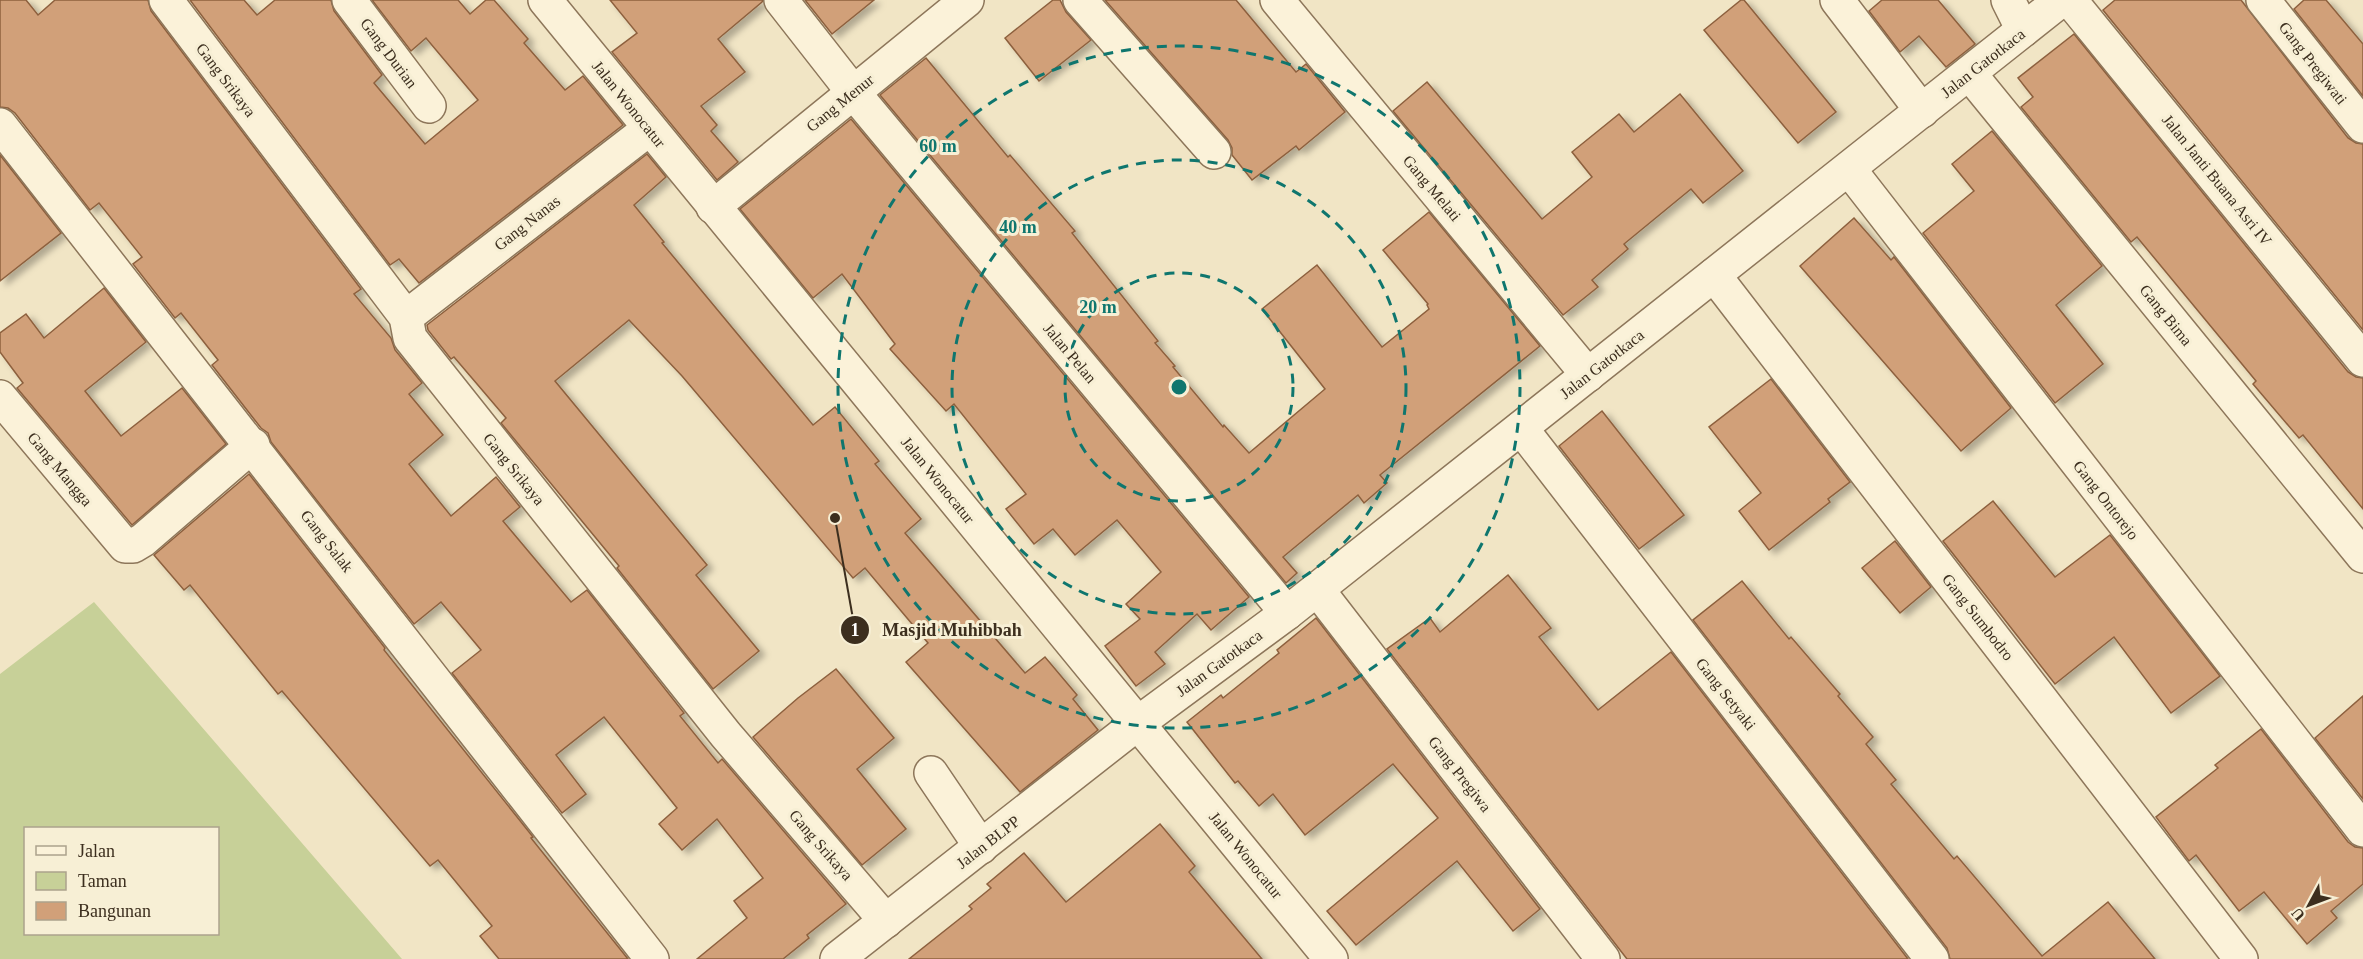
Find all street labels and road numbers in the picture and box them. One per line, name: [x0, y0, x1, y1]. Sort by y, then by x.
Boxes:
street label: Gang Durian: [356, 15, 421, 92]
street label: Gang Pregiwati: [2275, 18, 2351, 109]
street label: Jalan Gatotkaca: [1938, 25, 2028, 101]
street label: Gang Srikaya: [192, 40, 259, 121]
street label: Jalan Wonocatur: [589, 57, 670, 151]
street label: Gang Menur: [803, 70, 878, 136]
street label: Jalan Janti Buana Asri IV: [2159, 111, 2275, 249]
street label: Gang Melati: [1399, 152, 1465, 225]
street label: Gang Nanas: [491, 192, 564, 255]
street label: Gang Bima: [2136, 281, 2196, 349]
street label: Jalan Pelan: [1040, 320, 1100, 386]
street label: Jalan Gatotkaca: [1557, 326, 1647, 402]
street label: Gang Mangga: [23, 429, 96, 510]
street label: Gang Srikaya: [479, 430, 548, 509]
street label: Jalan Wonocatur: [898, 433, 979, 527]
street label: Gang Ontorejo: [2069, 457, 2142, 543]
street label: Gang Salak: [297, 507, 357, 576]
street label: Gang Sumbodro: [1938, 570, 2017, 664]
street label: Jalan Gatotkaca: [1173, 626, 1265, 700]
street label: Gang Setyaki: [1692, 655, 1760, 734]
street label: Gang Pregiwa: [1424, 733, 1495, 816]
street label: Gang Srikaya: [785, 806, 856, 884]
street label: Jalan Wonocatur: [1206, 808, 1287, 902]
street label: Jalan BLPP: [953, 812, 1023, 872]

